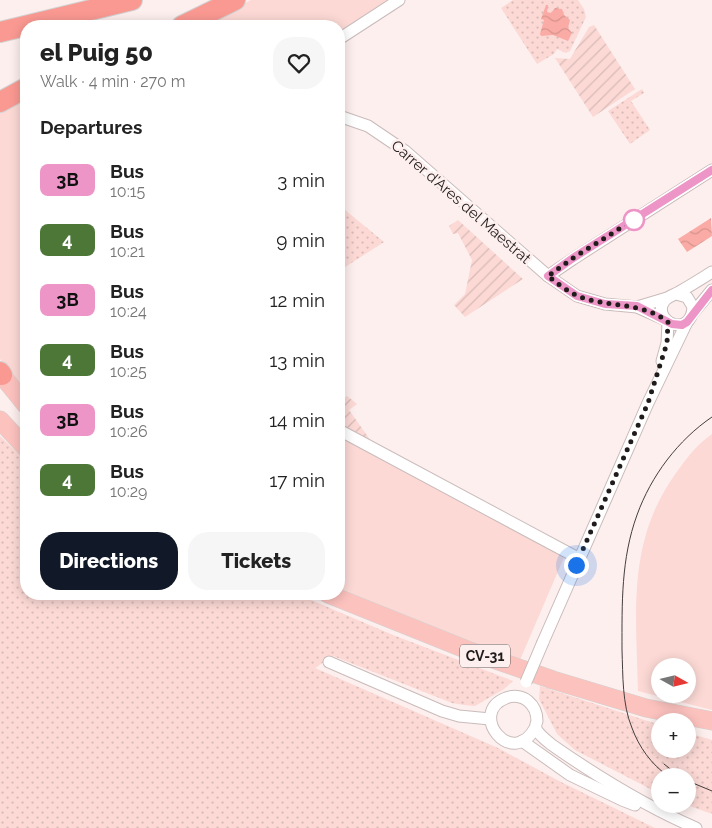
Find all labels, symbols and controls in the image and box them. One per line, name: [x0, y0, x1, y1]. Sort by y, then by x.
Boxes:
button: heart: [273, 37, 325, 89]
text: el Puig 50: [40, 38, 153, 67]
text: Walk · 4 min · 270 m: [40, 72, 186, 91]
text: Departures: [40, 116, 142, 138]
street label: Carrer d'Ares del Maestrat: [388, 137, 534, 267]
text: Bus: [110, 160, 144, 182]
text: 3B: [56, 169, 79, 190]
text: 3 min: [277, 169, 325, 191]
text: 10:15: [110, 182, 145, 201]
unlabelled marker: [623, 209, 645, 231]
text: Bus: [110, 220, 144, 242]
text: 4: [62, 229, 73, 250]
text: 9 min: [276, 229, 325, 251]
text: 10:21: [110, 242, 145, 261]
text: Bus: [110, 280, 144, 302]
text: 3B: [56, 289, 79, 310]
text: 12 min: [269, 289, 325, 311]
text: 10:24: [110, 302, 147, 321]
text: Bus: [110, 340, 144, 362]
text: 4: [62, 349, 73, 370]
text: 13 min: [269, 349, 325, 371]
text: 10:25: [110, 362, 147, 381]
text: Bus: [110, 400, 144, 422]
text: 3B: [56, 409, 79, 430]
text: 14 min: [269, 409, 325, 431]
text: 10:26: [110, 422, 148, 441]
text: Bus: [110, 460, 144, 482]
text: 4: [62, 469, 73, 490]
text: 17 min: [269, 469, 325, 491]
text: 10:29: [110, 482, 147, 501]
button: Directions: [40, 532, 178, 590]
button: Tickets: [188, 532, 325, 590]
your location: [564, 553, 589, 578]
road number: CV-31: [460, 644, 510, 668]
north arrow: [651, 658, 696, 702]
map controls: [651, 658, 696, 813]
button: +: [651, 713, 696, 758]
button: −: [651, 768, 696, 813]

